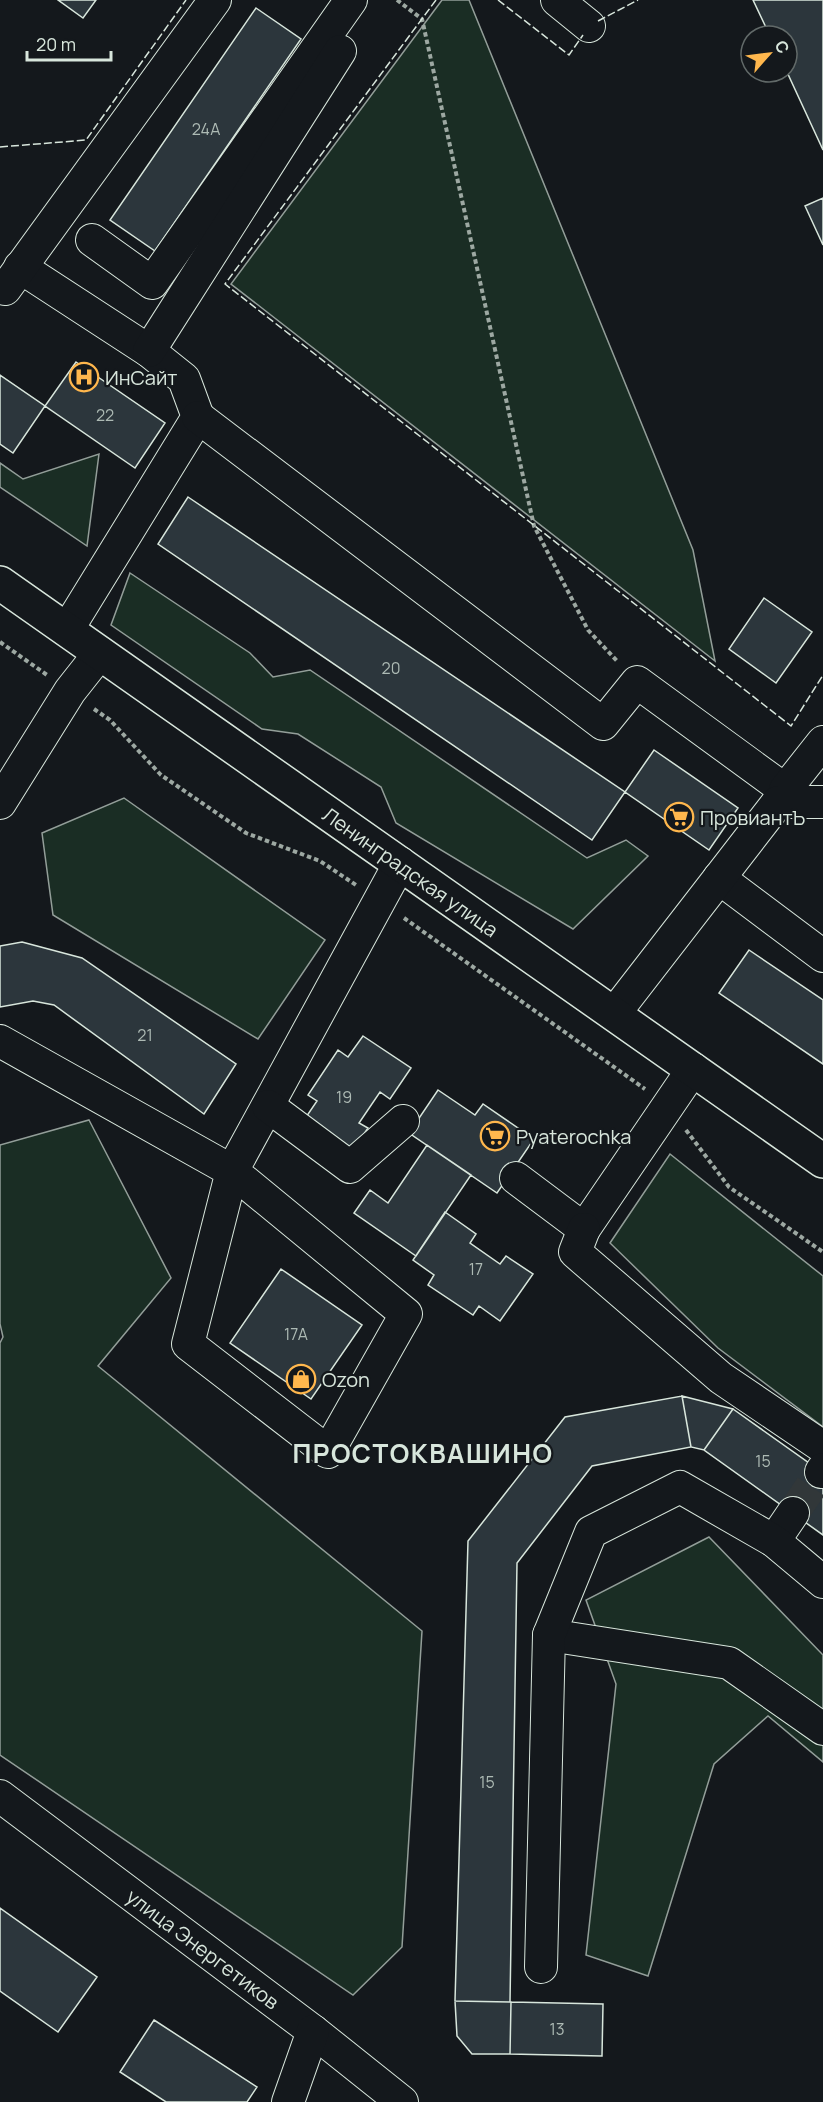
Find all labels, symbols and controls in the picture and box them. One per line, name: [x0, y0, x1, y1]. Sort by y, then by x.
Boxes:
scale bar: [27, 24, 111, 62]
north arrow: [739, 24, 799, 84]
text: 20 m: [36, 32, 76, 56]
text: С: [770, 37, 795, 57]
house number: 24А: [192, 118, 220, 140]
hospital icon: ИнСайт: [68, 361, 100, 393]
place label: ИнСайт: [105, 364, 177, 391]
house number: 22: [96, 404, 114, 426]
house number: 20: [382, 657, 400, 679]
street label: Ленинградская улица: [318, 800, 504, 943]
supermarket icon: ПровиантЪ: [663, 801, 695, 833]
place label: ПровиантЪ: [700, 804, 805, 831]
house number: 21: [137, 1024, 153, 1046]
house number: 19: [336, 1086, 352, 1108]
supermarket icon: Pyaterochka: [479, 1120, 511, 1152]
place label: Pyaterochka: [516, 1123, 631, 1150]
house number: 17: [469, 1258, 483, 1280]
house number: 17А: [284, 1323, 308, 1345]
shop icon: Ozon: [285, 1363, 317, 1395]
place label: Ozon: [322, 1366, 370, 1393]
district label: ПРОСТОКВАШИНО: [292, 1435, 554, 1471]
house number: 15: [755, 1450, 771, 1472]
house number: 15: [479, 1771, 495, 1793]
street label: улица Энергетиков: [121, 1882, 285, 2015]
house number: 13: [549, 2018, 565, 2040]

